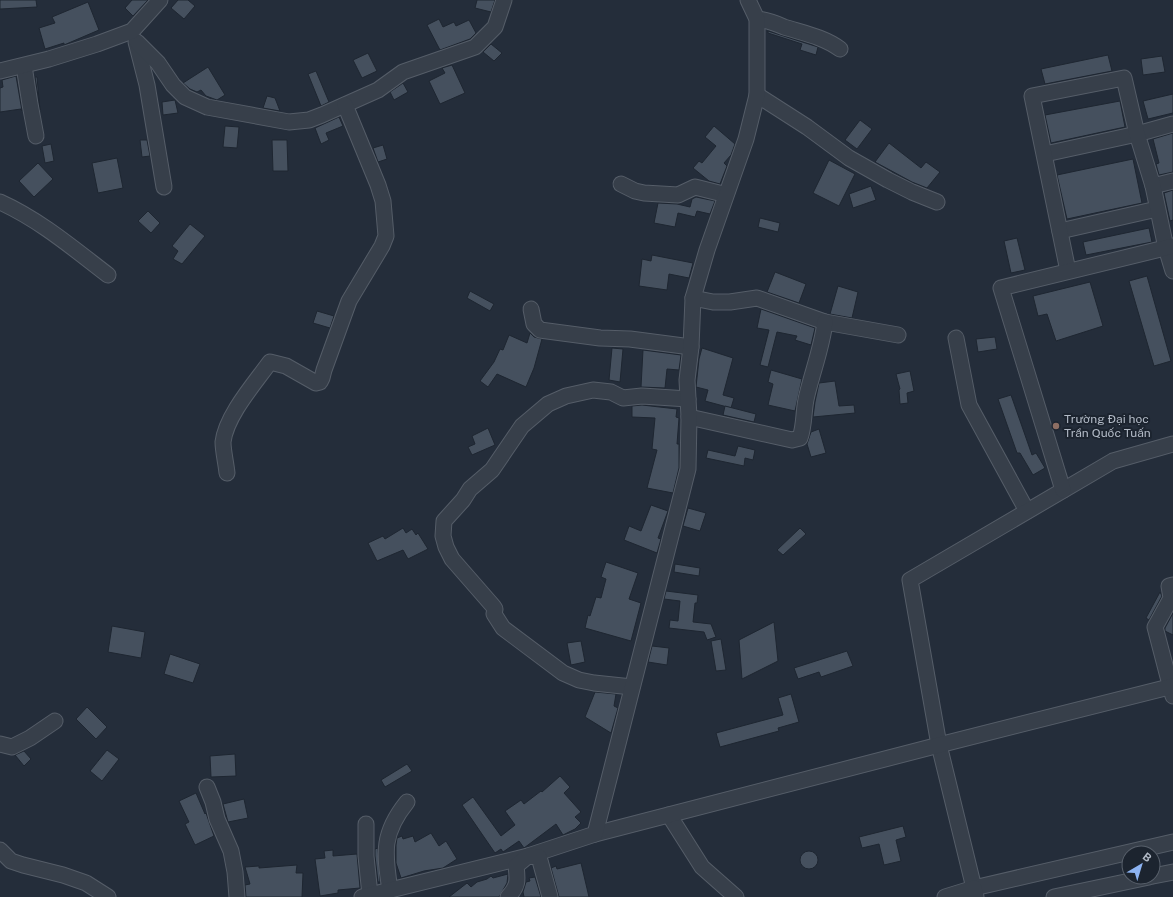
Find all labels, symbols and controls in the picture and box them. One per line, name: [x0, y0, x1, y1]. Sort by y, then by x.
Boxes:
place label: Trường Đại học Trần Quốc Tuấn: [1064, 412, 1151, 440]
marker: Trường Đại học Trần Quốc Tuấn: [1051, 421, 1061, 431]
north arrow: [1121, 845, 1161, 885]
text: B: [1140, 850, 1154, 864]

